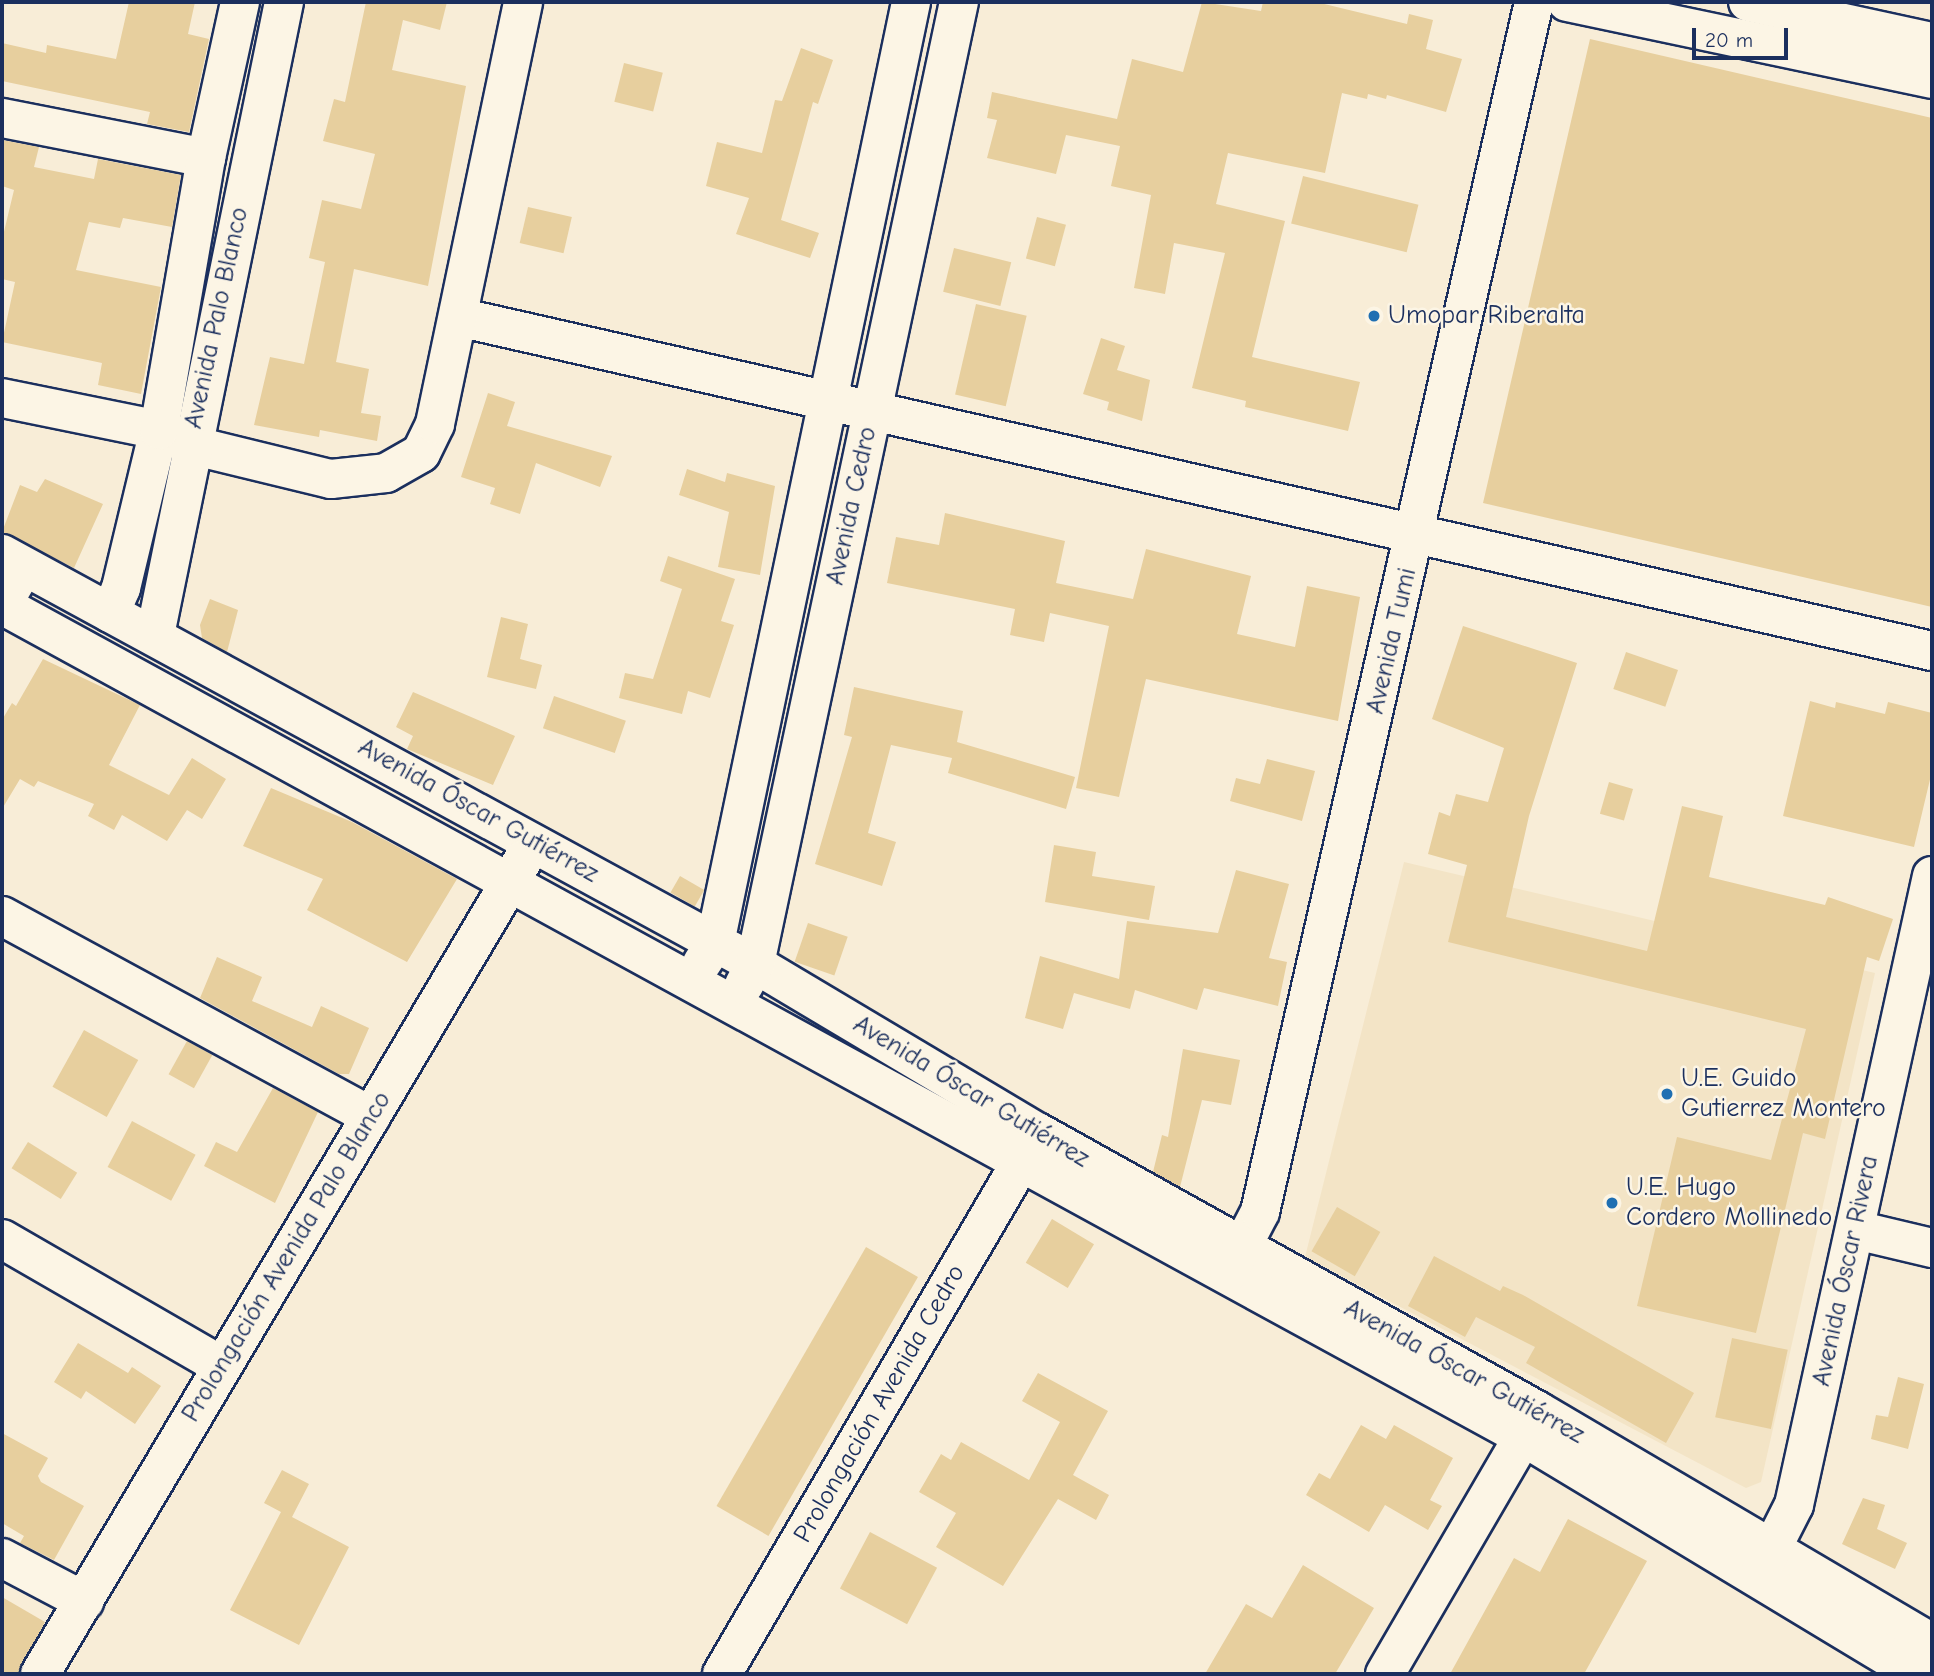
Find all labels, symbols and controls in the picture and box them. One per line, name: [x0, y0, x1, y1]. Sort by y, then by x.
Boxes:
scale bar: [1696, 14, 1792, 58]
text: 20 m: [1705, 28, 1753, 52]
street label: Avenida Palo Blanco: [178, 204, 256, 432]
place label: Umopar Riberalta: [1388, 300, 1585, 332]
marker: Umopar Riberalta: [1366, 308, 1382, 324]
street label: Avenida Cedro: [820, 424, 884, 588]
street label: Avenida Tumi: [1360, 565, 1424, 717]
street label: Avenida Óscar Gutiérrez: [352, 732, 604, 890]
street label: Avenida Óscar Gutiérrez: [847, 1009, 1095, 1175]
place label: U.E. Guido Gutierrez Montero: [1681, 1063, 1886, 1124]
street label: Prolongación Avenida Palo Blanco: [176, 1086, 398, 1428]
marker: U.E. Guido Gutierrez Montero: [1659, 1086, 1675, 1102]
street label: Avenida Óscar Rivera: [1806, 1153, 1886, 1389]
place label: U.E. Hugo Cordero Mollinedo: [1626, 1172, 1832, 1234]
marker: U.E. Hugo Cordero Mollinedo: [1604, 1195, 1620, 1211]
street label: Prolongación Avenida Cedro: [788, 1260, 972, 1548]
street label: Avenida Óscar Gutiérrez: [1338, 1293, 1590, 1451]

